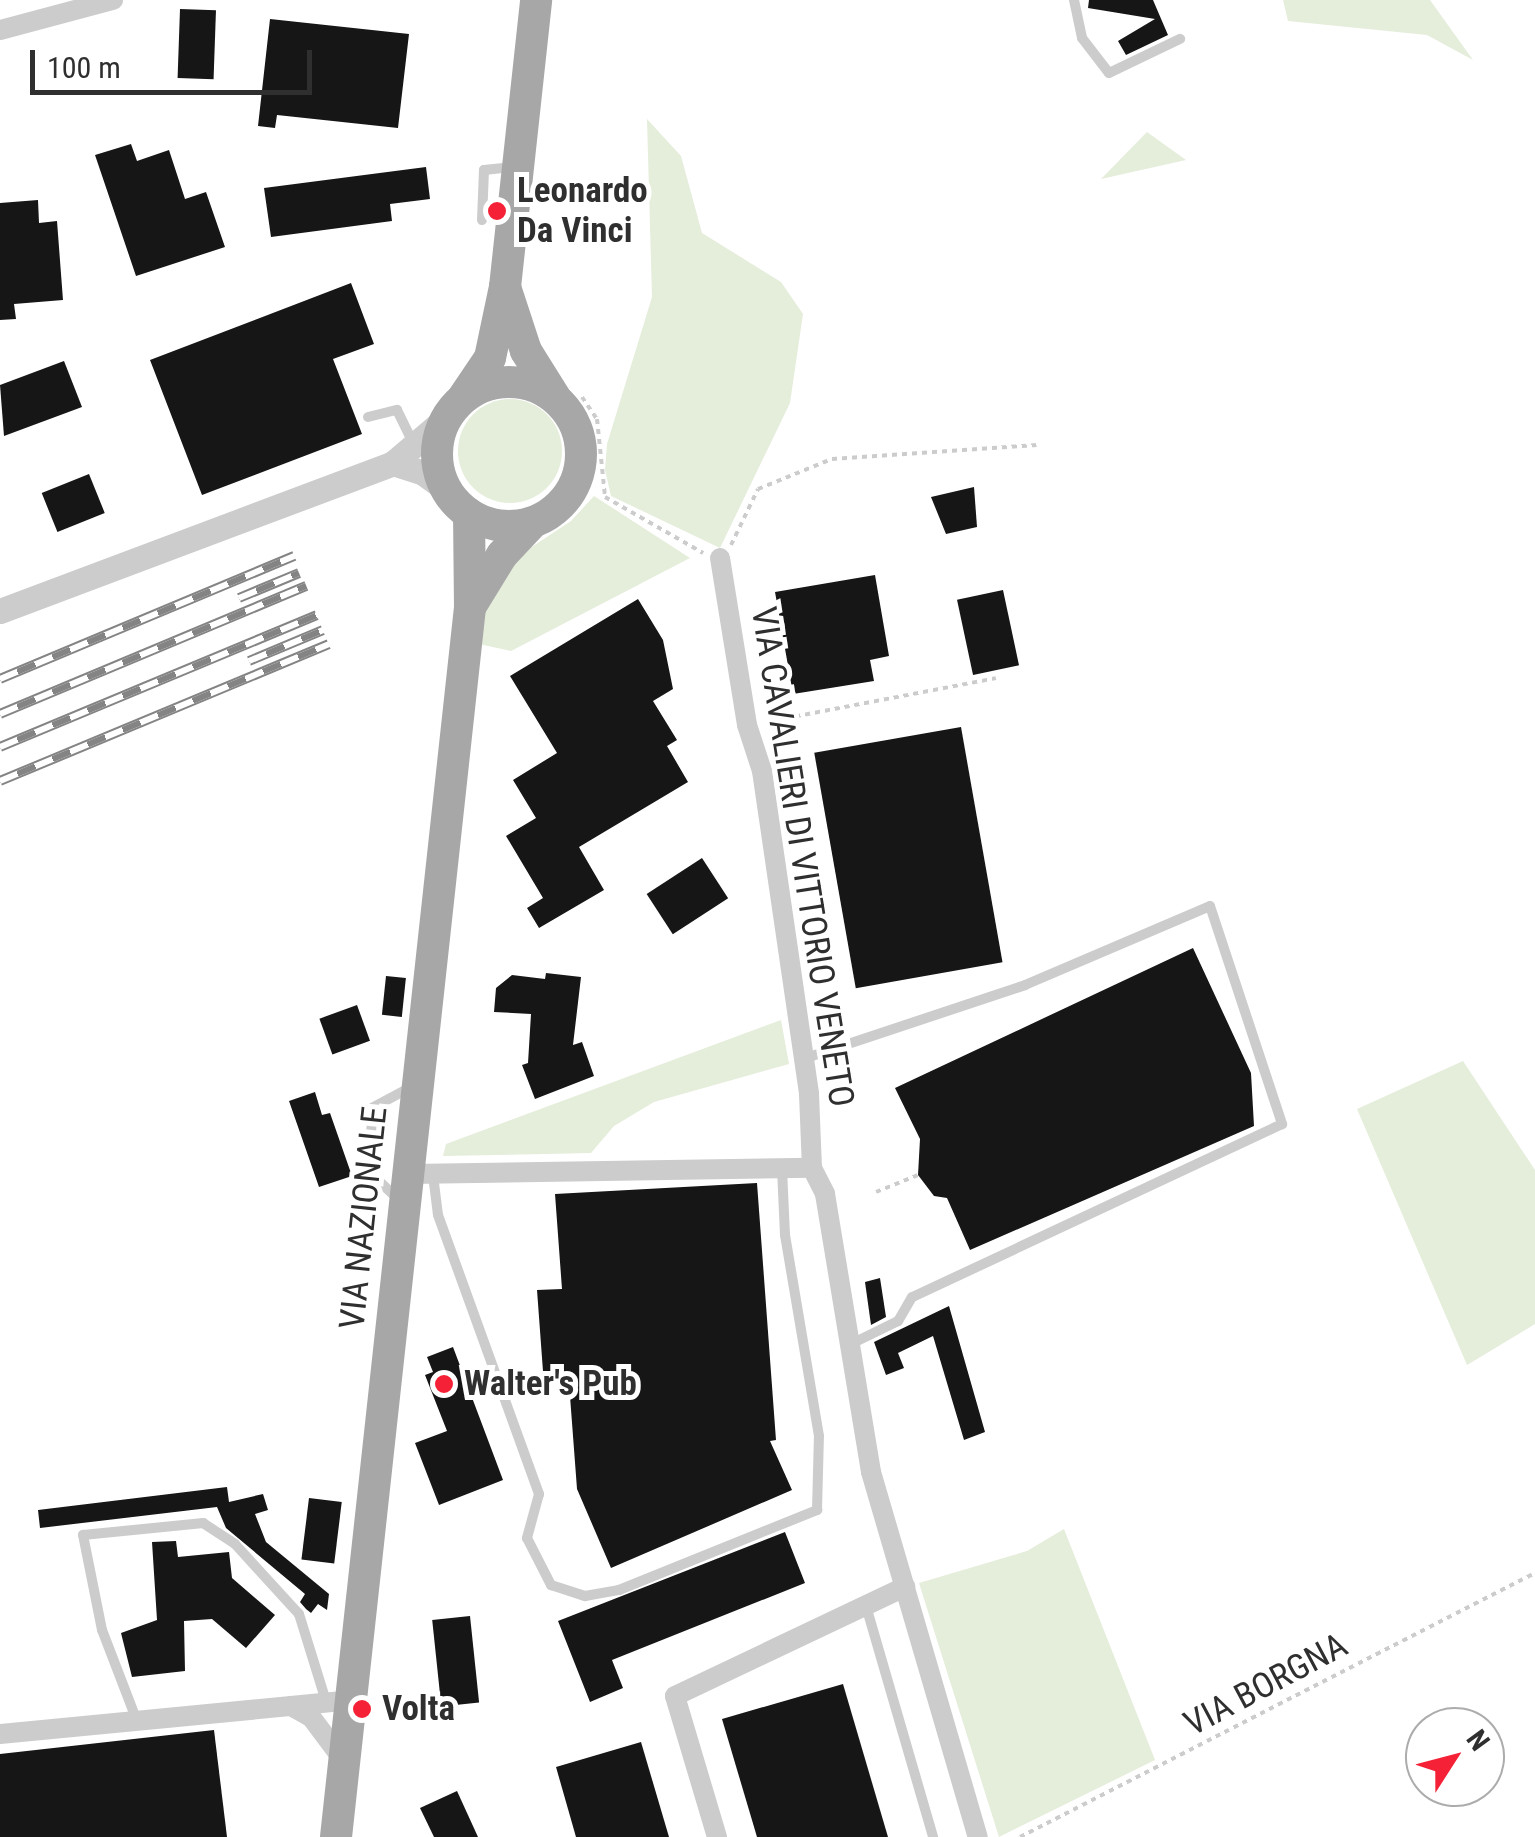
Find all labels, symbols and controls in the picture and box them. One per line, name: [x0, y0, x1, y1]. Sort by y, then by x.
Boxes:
scale bar: [35, 30, 318, 92]
text: 100 m: [47, 50, 121, 85]
place label: Leonardo Da Vinci: [517, 170, 648, 252]
marker: Leonardo Da Vinci: [486, 200, 508, 222]
street label: VIA CAVALIERI DI VITTORIO VENETO: [742, 604, 862, 1110]
street label: VIA NAZIONALE: [331, 1105, 397, 1331]
place label: Walter's Pub: [464, 1363, 637, 1405]
marker: Walter's Pub: [433, 1373, 455, 1395]
street label: VIA BORGNA: [1177, 1625, 1355, 1745]
place label: Volta: [382, 1688, 455, 1730]
marker: Volta: [351, 1698, 373, 1720]
north arrow: [1405, 1707, 1505, 1807]
text: N: [1460, 1724, 1496, 1757]

